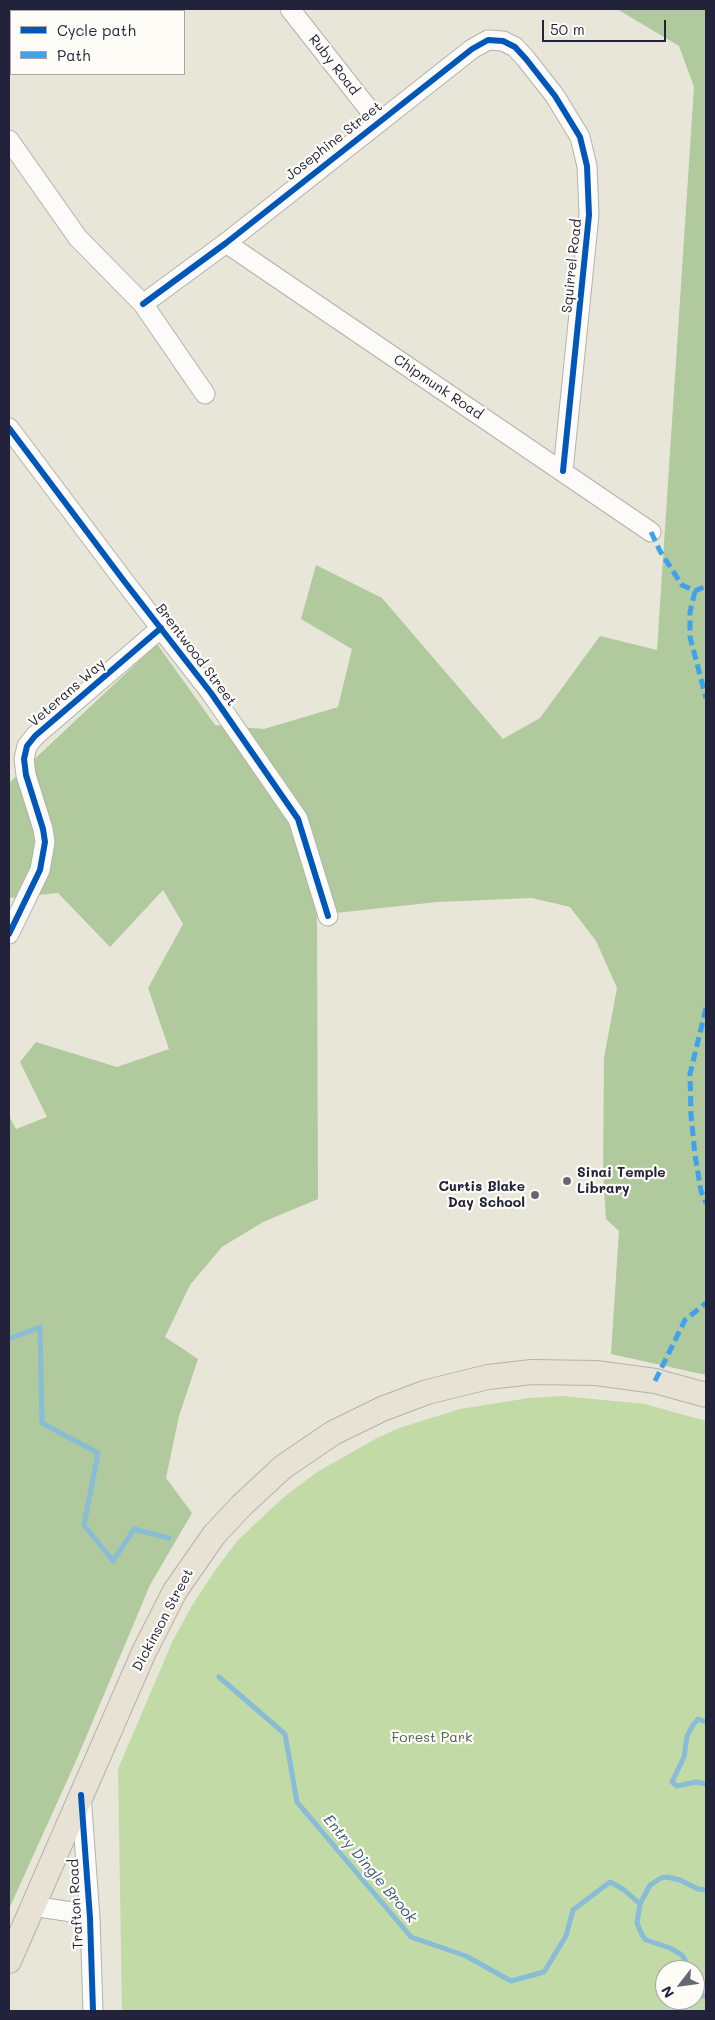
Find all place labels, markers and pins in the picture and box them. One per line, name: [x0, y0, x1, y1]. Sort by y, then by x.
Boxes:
place label: Sinai Temple Library: [577, 1165, 666, 1198]
marker: Sinai Temple Library: [561, 1175, 573, 1187]
place label: Curtis Blake Day School: [439, 1179, 525, 1212]
marker: Curtis Blake Day School: [529, 1189, 541, 1201]

